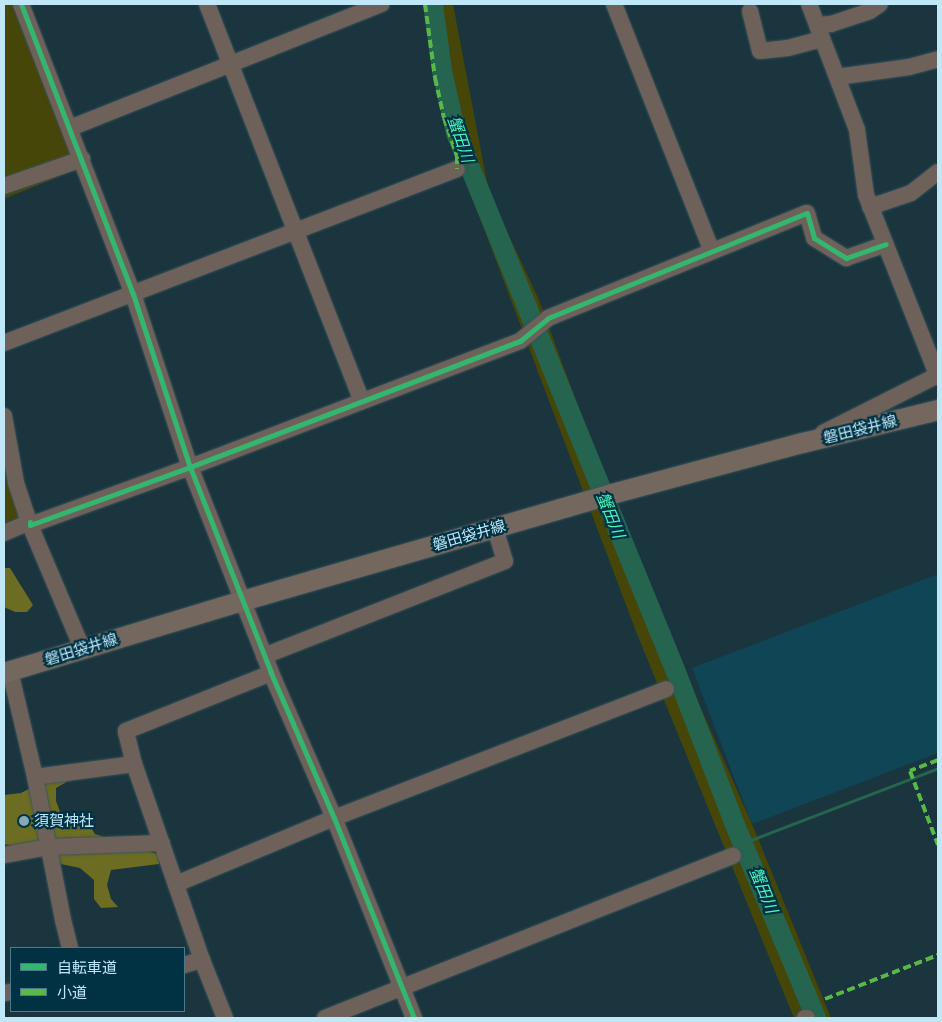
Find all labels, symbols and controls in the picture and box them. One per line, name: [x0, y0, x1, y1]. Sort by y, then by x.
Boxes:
water label: 蟹田川: [444, 113, 478, 165]
street label: 磐田袋井線: [821, 411, 899, 447]
water label: 蟹田川: [593, 489, 629, 541]
street label: 磐田袋井線: [430, 516, 508, 554]
street label: 磐田袋井線: [43, 629, 119, 669]
place label: 須賀神社: [34, 812, 94, 830]
marker: 須賀神社: [18, 815, 30, 827]
water label: 蟹田川: [746, 864, 782, 916]
legend: [10, 947, 185, 1012]
text: 自転車道: [57, 958, 117, 976]
text: 小道: [57, 983, 87, 1001]

